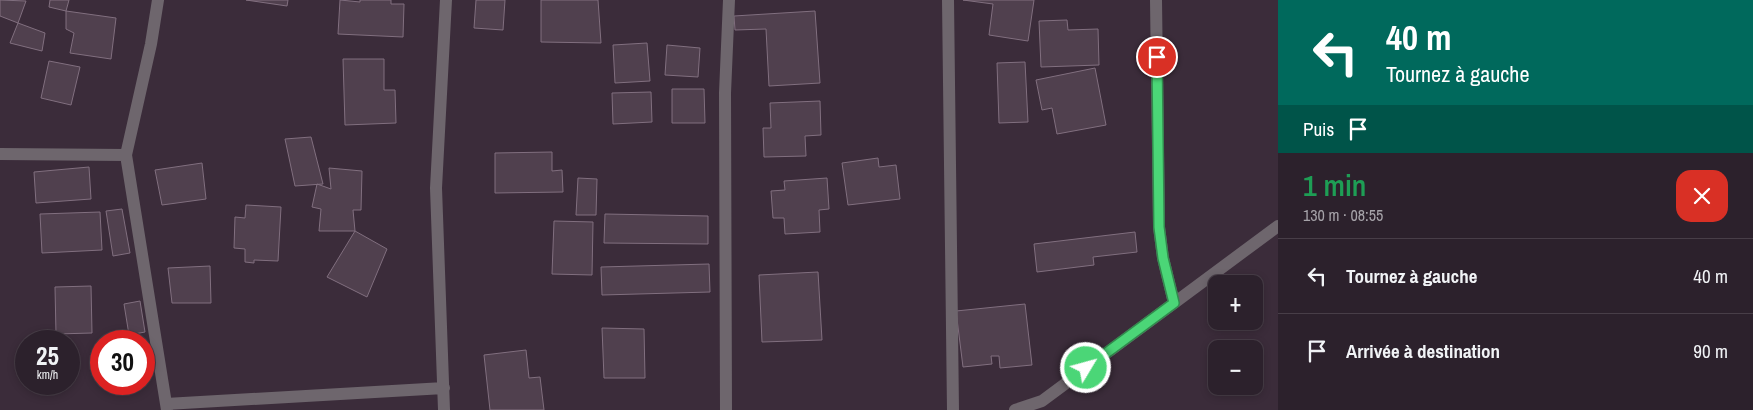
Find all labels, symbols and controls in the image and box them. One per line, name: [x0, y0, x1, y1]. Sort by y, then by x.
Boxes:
text: 40 m: [1386, 14, 1451, 61]
icon: left: [1303, 20, 1368, 85]
pin: [1136, 36, 1178, 78]
icon: arrive: [1143, 43, 1171, 71]
text: Tournez à gauche: [1386, 59, 1529, 89]
icon: arrive: [1344, 115, 1372, 143]
text: Puis: [1303, 116, 1334, 142]
text: 1 min: [1303, 165, 1366, 205]
button: close: [1676, 170, 1728, 222]
text: 130 m · 08:55: [1303, 204, 1383, 226]
icon: left: [1303, 262, 1331, 290]
text: Tournez à gauche: [1346, 263, 1477, 289]
text: 40 m: [1693, 263, 1728, 289]
map controls: [1208, 275, 1263, 395]
button: +: [1208, 275, 1263, 330]
speed limit sign: 30: [90, 330, 155, 395]
icon: arrive: [1303, 337, 1331, 365]
text: Arrivée à destination: [1346, 338, 1500, 364]
text: 90 m: [1693, 338, 1728, 364]
text: 25: [36, 339, 59, 373]
button: −: [1208, 340, 1263, 395]
position arrow: [1059, 341, 1111, 393]
text: km/h: [37, 367, 58, 383]

